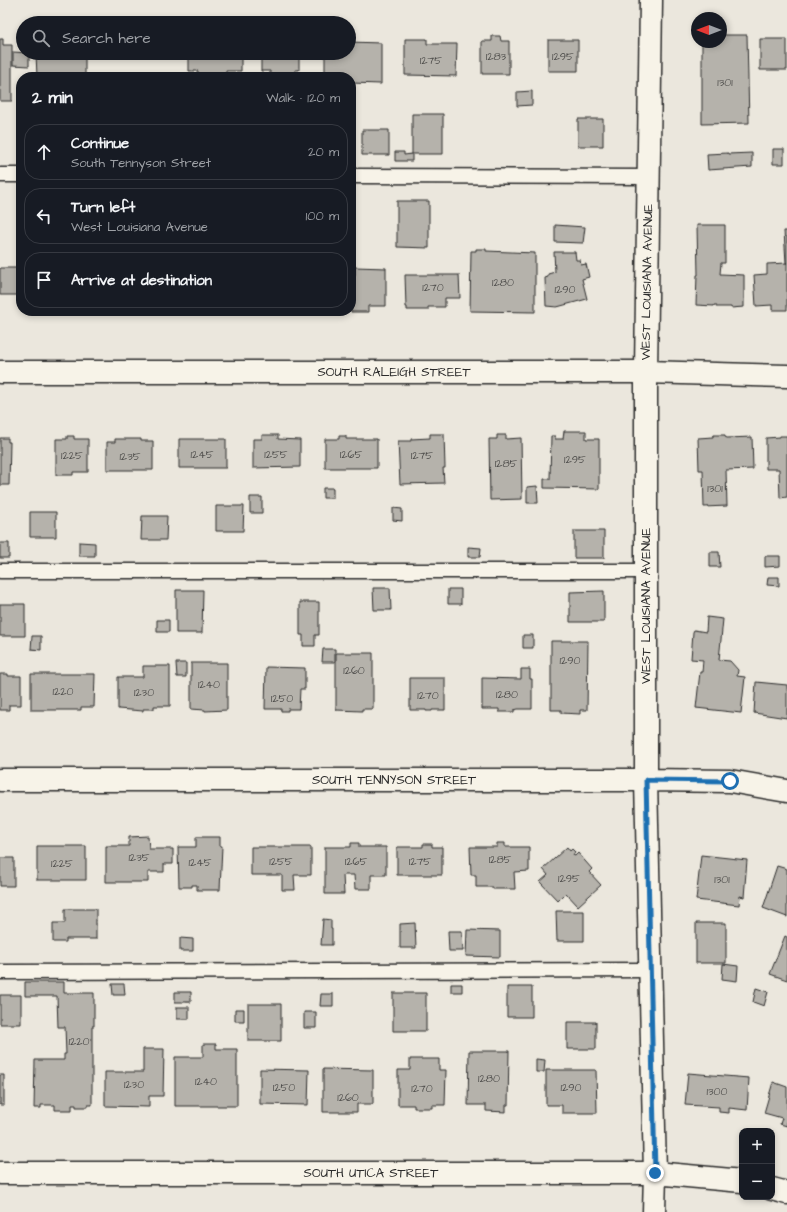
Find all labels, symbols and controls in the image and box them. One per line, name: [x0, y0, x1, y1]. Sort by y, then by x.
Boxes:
north arrow: [691, 12, 727, 48]
search box: [16, 16, 356, 60]
icon: search: [30, 27, 52, 49]
text: Search here: [62, 28, 151, 49]
house number: 1283: [486, 49, 507, 64]
house number: 1295: [552, 49, 574, 64]
house number: 1275: [420, 53, 442, 68]
house number: 1301: [717, 75, 733, 90]
text: 2 min: [32, 86, 73, 110]
text: Walk · 120 m: [266, 89, 340, 107]
text: Continue: [71, 133, 129, 154]
icon: ahead: [33, 141, 55, 163]
text: 20 m: [308, 143, 339, 161]
text: South Tennyson Street: [71, 154, 211, 172]
text: Turn left: [71, 197, 135, 218]
street label: WEST LOUISIANA AVENUE: [637, 203, 657, 360]
icon: left: [33, 205, 55, 227]
text: 100 m: [306, 207, 339, 225]
text: West Louisiana Avenue: [71, 218, 208, 236]
icon: arrive: [33, 269, 55, 291]
text: Arrive at destination: [71, 270, 212, 291]
house number: 1280: [492, 275, 514, 290]
house number: 1270: [422, 280, 444, 295]
house number: 1290: [555, 282, 576, 297]
street label: SOUTH RALEIGH STREET: [317, 363, 471, 381]
house number: 1245: [191, 447, 214, 462]
house number: 1255: [264, 447, 288, 462]
house number: 1265: [340, 447, 362, 462]
house number: 1225: [61, 448, 83, 463]
house number: 1275: [411, 448, 433, 463]
house number: 1235: [119, 449, 141, 464]
house number: 1295: [564, 452, 586, 467]
house number: 1285: [495, 456, 518, 471]
house number: 1301: [707, 481, 723, 496]
street label: WEST LOUISIANA AVENUE: [637, 528, 655, 684]
house number: 1290: [560, 653, 581, 668]
house number: 1260: [343, 663, 365, 678]
house number: 1240: [198, 677, 220, 692]
house number: 1220: [53, 684, 74, 699]
house number: 1230: [134, 685, 154, 700]
house number: 1280: [496, 687, 518, 702]
house number: 1270: [417, 688, 439, 703]
house number: 1250: [271, 691, 293, 706]
street label: SOUTH TENNYSON STREET: [312, 771, 477, 789]
route start: [721, 772, 739, 790]
house number: 1235: [128, 850, 150, 865]
house number: 1285: [489, 852, 512, 867]
house number: 1255: [269, 854, 293, 869]
house number: 1265: [345, 854, 367, 869]
house number: 1275: [409, 854, 431, 869]
house number: 1245: [189, 855, 212, 870]
house number: 1225: [51, 856, 73, 871]
house number: 1295: [558, 871, 580, 886]
house number: 1301: [714, 872, 730, 887]
house number: 1220: [69, 1034, 90, 1049]
house number: 1280: [478, 1071, 500, 1086]
house number: 1240: [195, 1074, 217, 1089]
house number: 1230: [124, 1077, 144, 1092]
house number: 1250: [273, 1080, 295, 1095]
house number: 1290: [561, 1080, 582, 1095]
house number: 1270: [411, 1081, 433, 1096]
house number: 1300: [707, 1084, 727, 1099]
house number: 1260: [337, 1090, 359, 1105]
map controls: [739, 1128, 775, 1200]
button: +: [739, 1128, 775, 1164]
street label: SOUTH UTICA STREET: [304, 1164, 439, 1182]
route end: [646, 1164, 664, 1182]
button: −: [739, 1164, 775, 1200]

